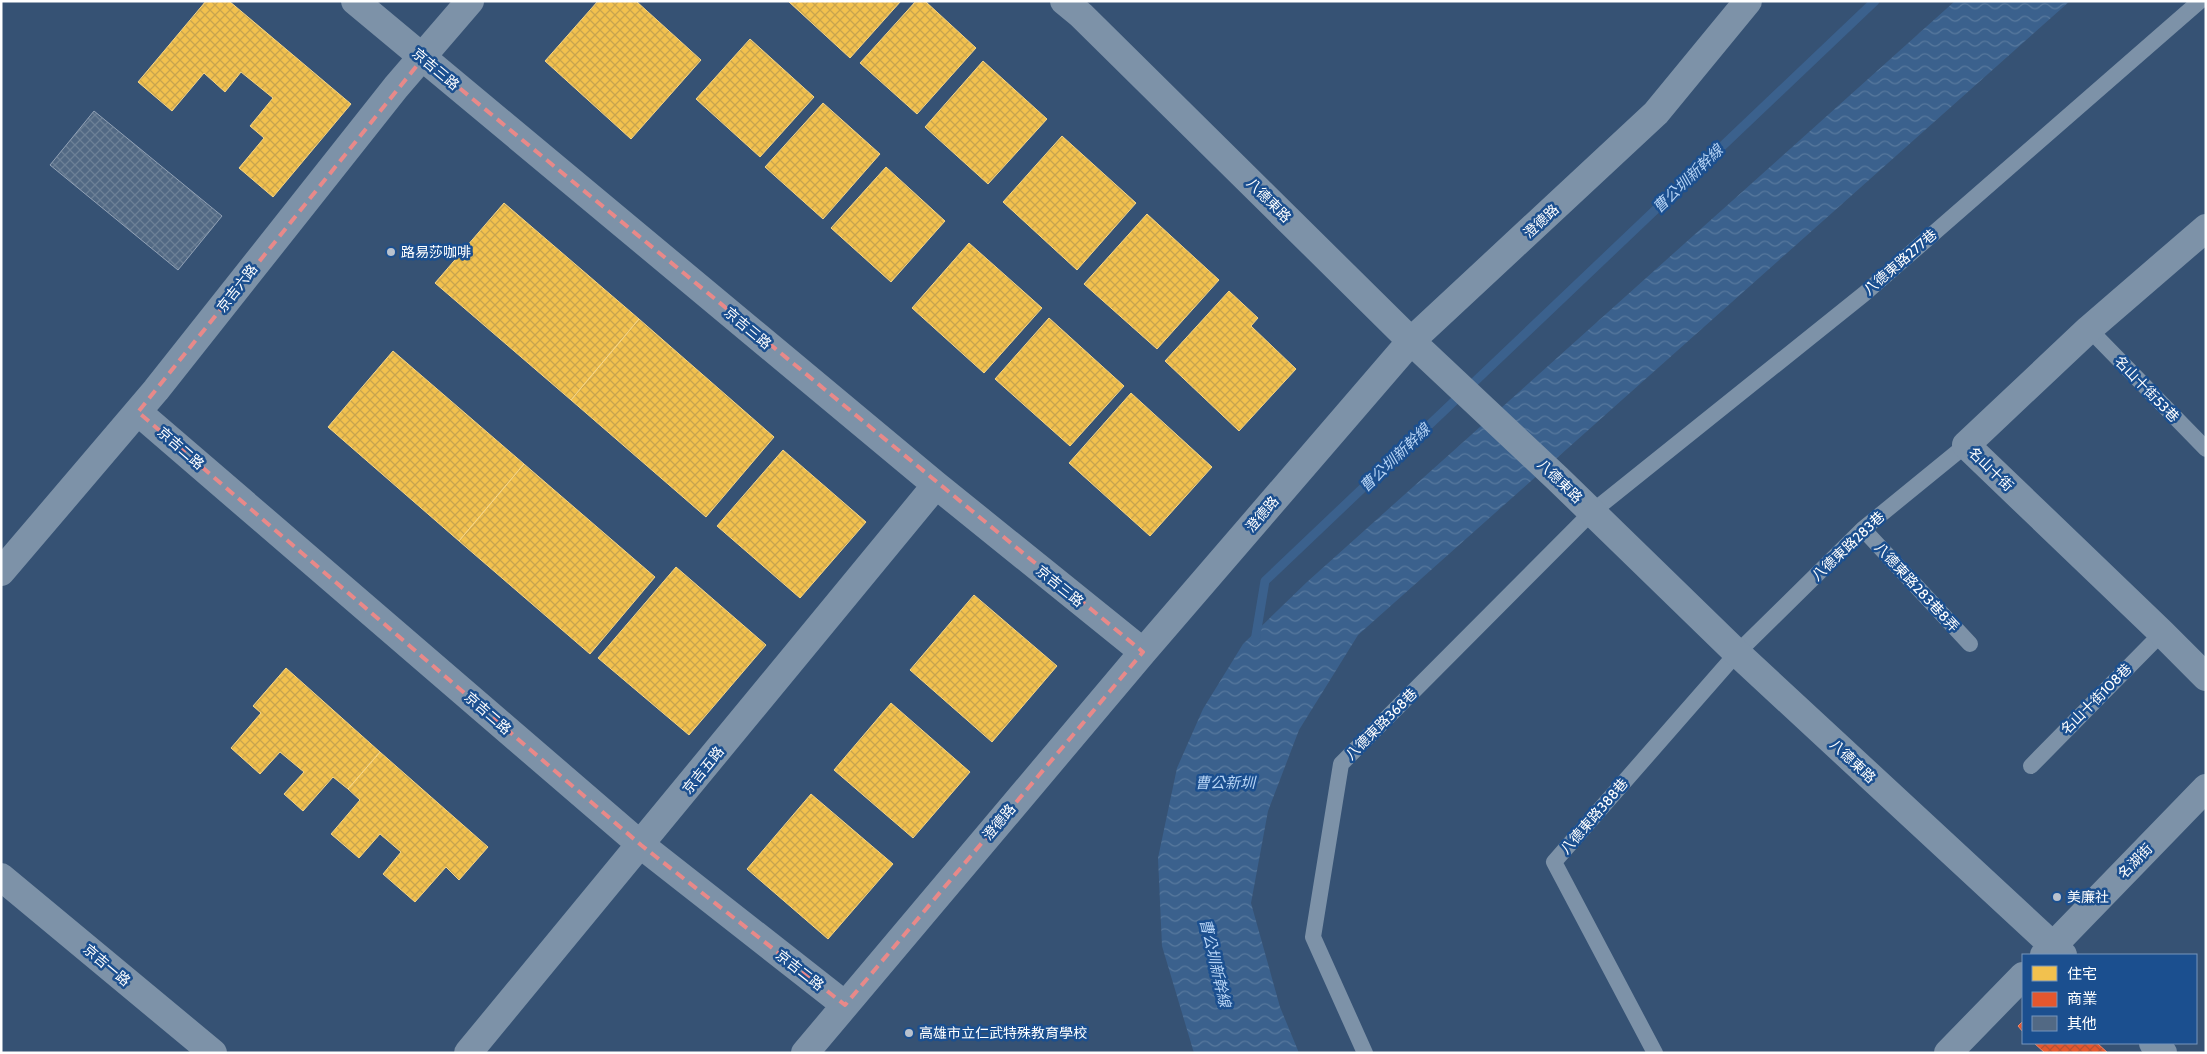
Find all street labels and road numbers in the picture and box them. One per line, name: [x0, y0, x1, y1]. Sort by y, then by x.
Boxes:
street label: 京吉三路: [409, 44, 463, 94]
street label: 八德東路: [1243, 174, 1295, 226]
street label: 澄德路: [1520, 200, 1562, 242]
street label: 八德東路277巷: [1860, 225, 1940, 299]
street label: 京吉六路: [213, 260, 261, 316]
street label: 京吉三路: [721, 303, 775, 353]
street label: 名山十街53巷: [2111, 352, 2183, 426]
street label: 京吉二路: [154, 423, 208, 473]
street label: 名山十街: [1965, 443, 2017, 495]
street label: 八德東路: [1534, 455, 1586, 507]
street label: 澄德路: [1241, 492, 1283, 536]
street label: 八德東路283巷: [1808, 508, 1888, 584]
street label: 八德東路283巷8弄: [1871, 538, 1963, 636]
street label: 京吉三路: [1033, 561, 1087, 611]
street label: 名山十街108巷: [2057, 660, 2135, 738]
street label: 八德東路368巷: [1341, 684, 1421, 764]
street label: 京吉二路: [461, 688, 515, 738]
street label: 八德東路: [1826, 735, 1880, 787]
street label: 京吉五路: [678, 743, 728, 797]
street label: 八德東路388巷: [1556, 774, 1632, 858]
street label: 澄德路: [979, 800, 1019, 844]
street label: 名湖街: [2114, 840, 2156, 882]
street label: 京吉一路: [80, 940, 134, 990]
street label: 京吉二路: [772, 946, 828, 994]

